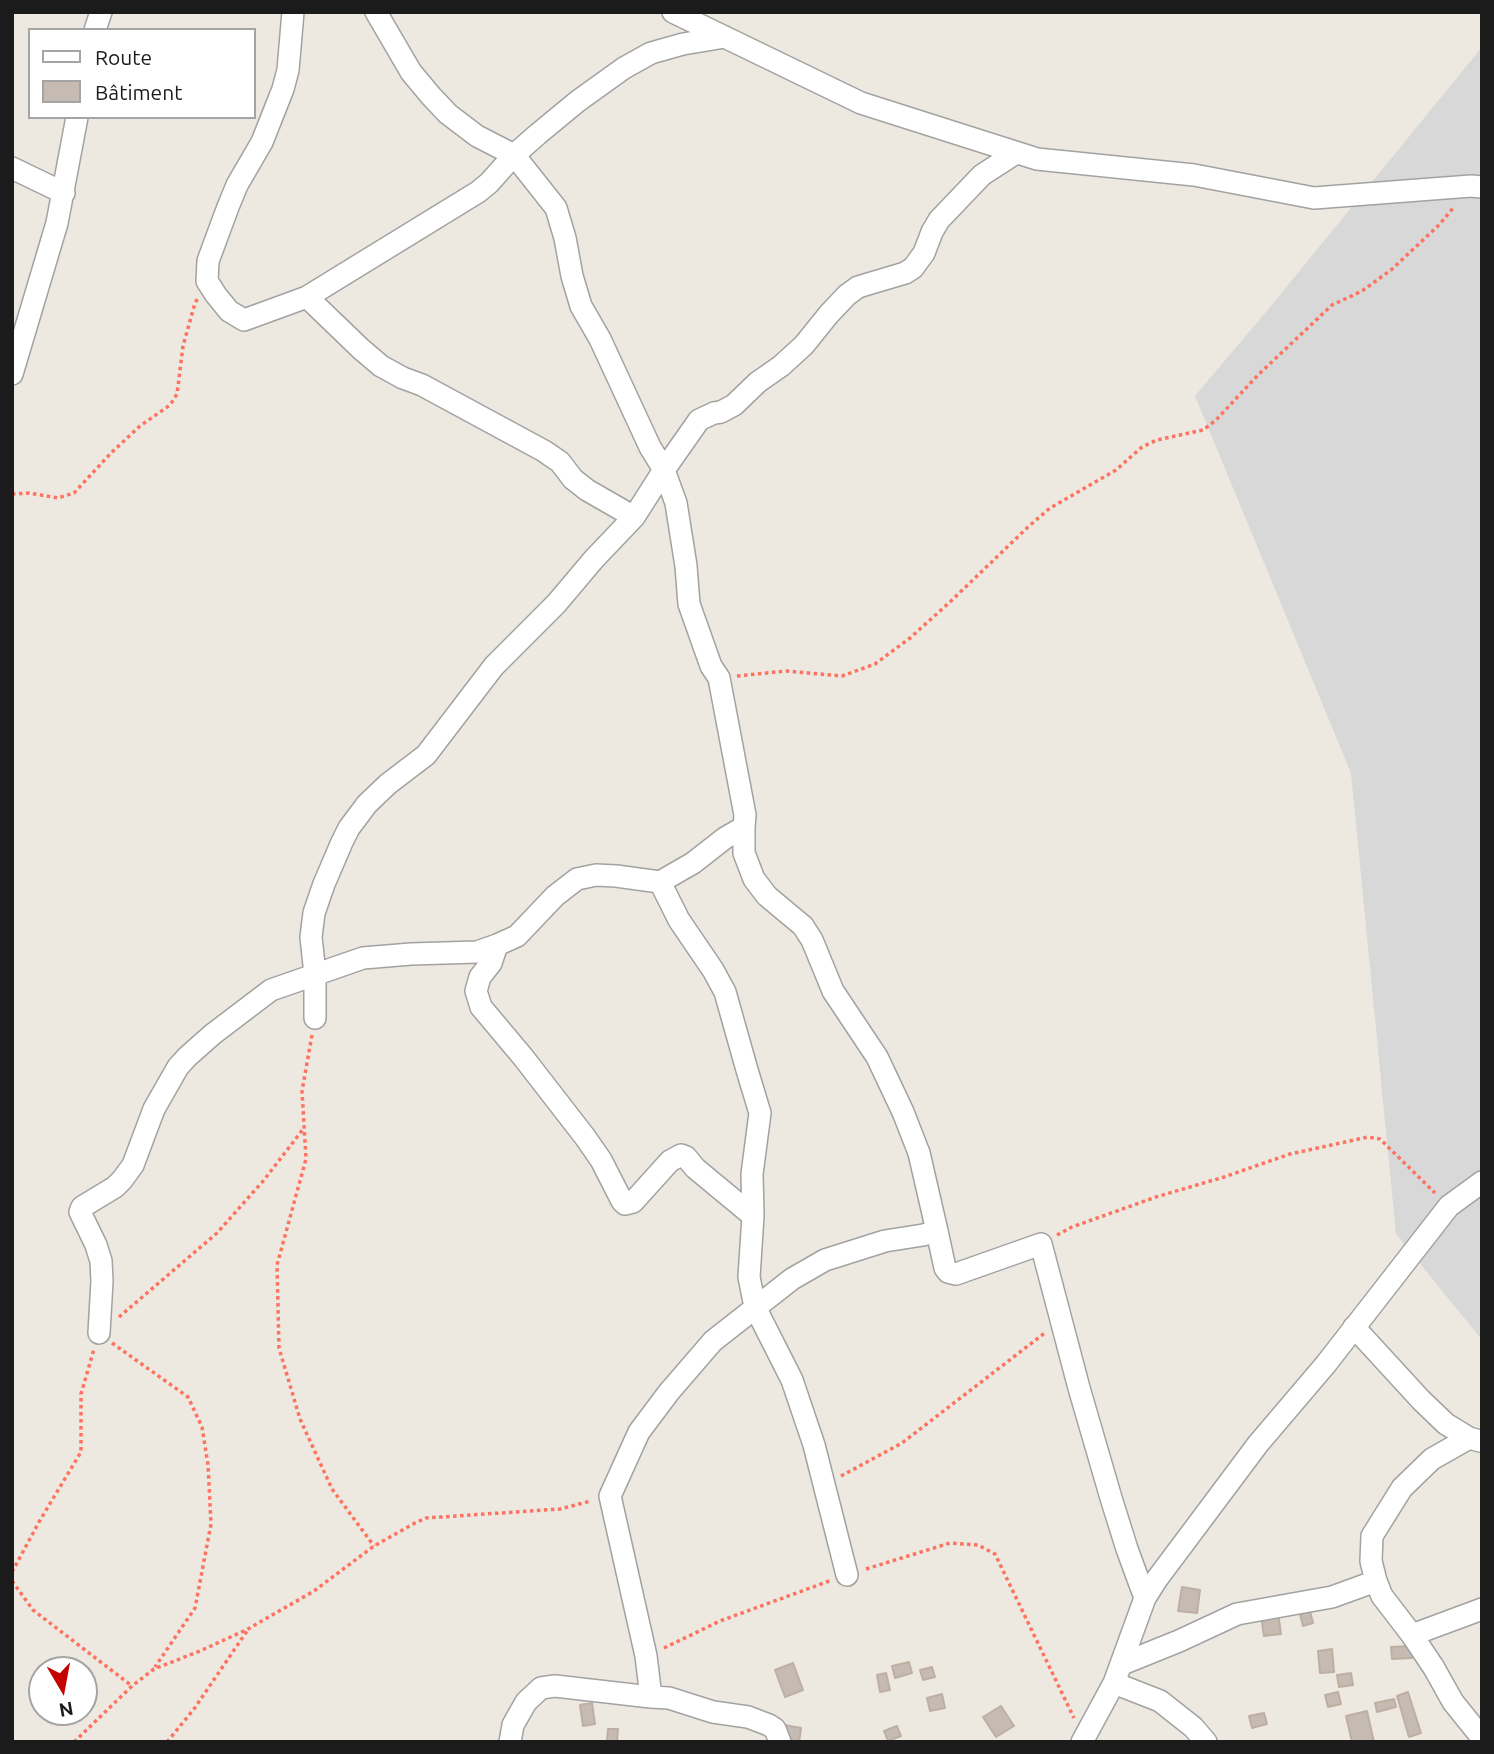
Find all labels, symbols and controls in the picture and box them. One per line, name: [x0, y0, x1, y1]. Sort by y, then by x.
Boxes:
legend: [28, 28, 256, 119]
text: Route: [95, 45, 152, 69]
text: Bâtiment: [95, 80, 182, 104]
north arrow: [28, 1656, 98, 1726]
text: N: [57, 1698, 75, 1722]

